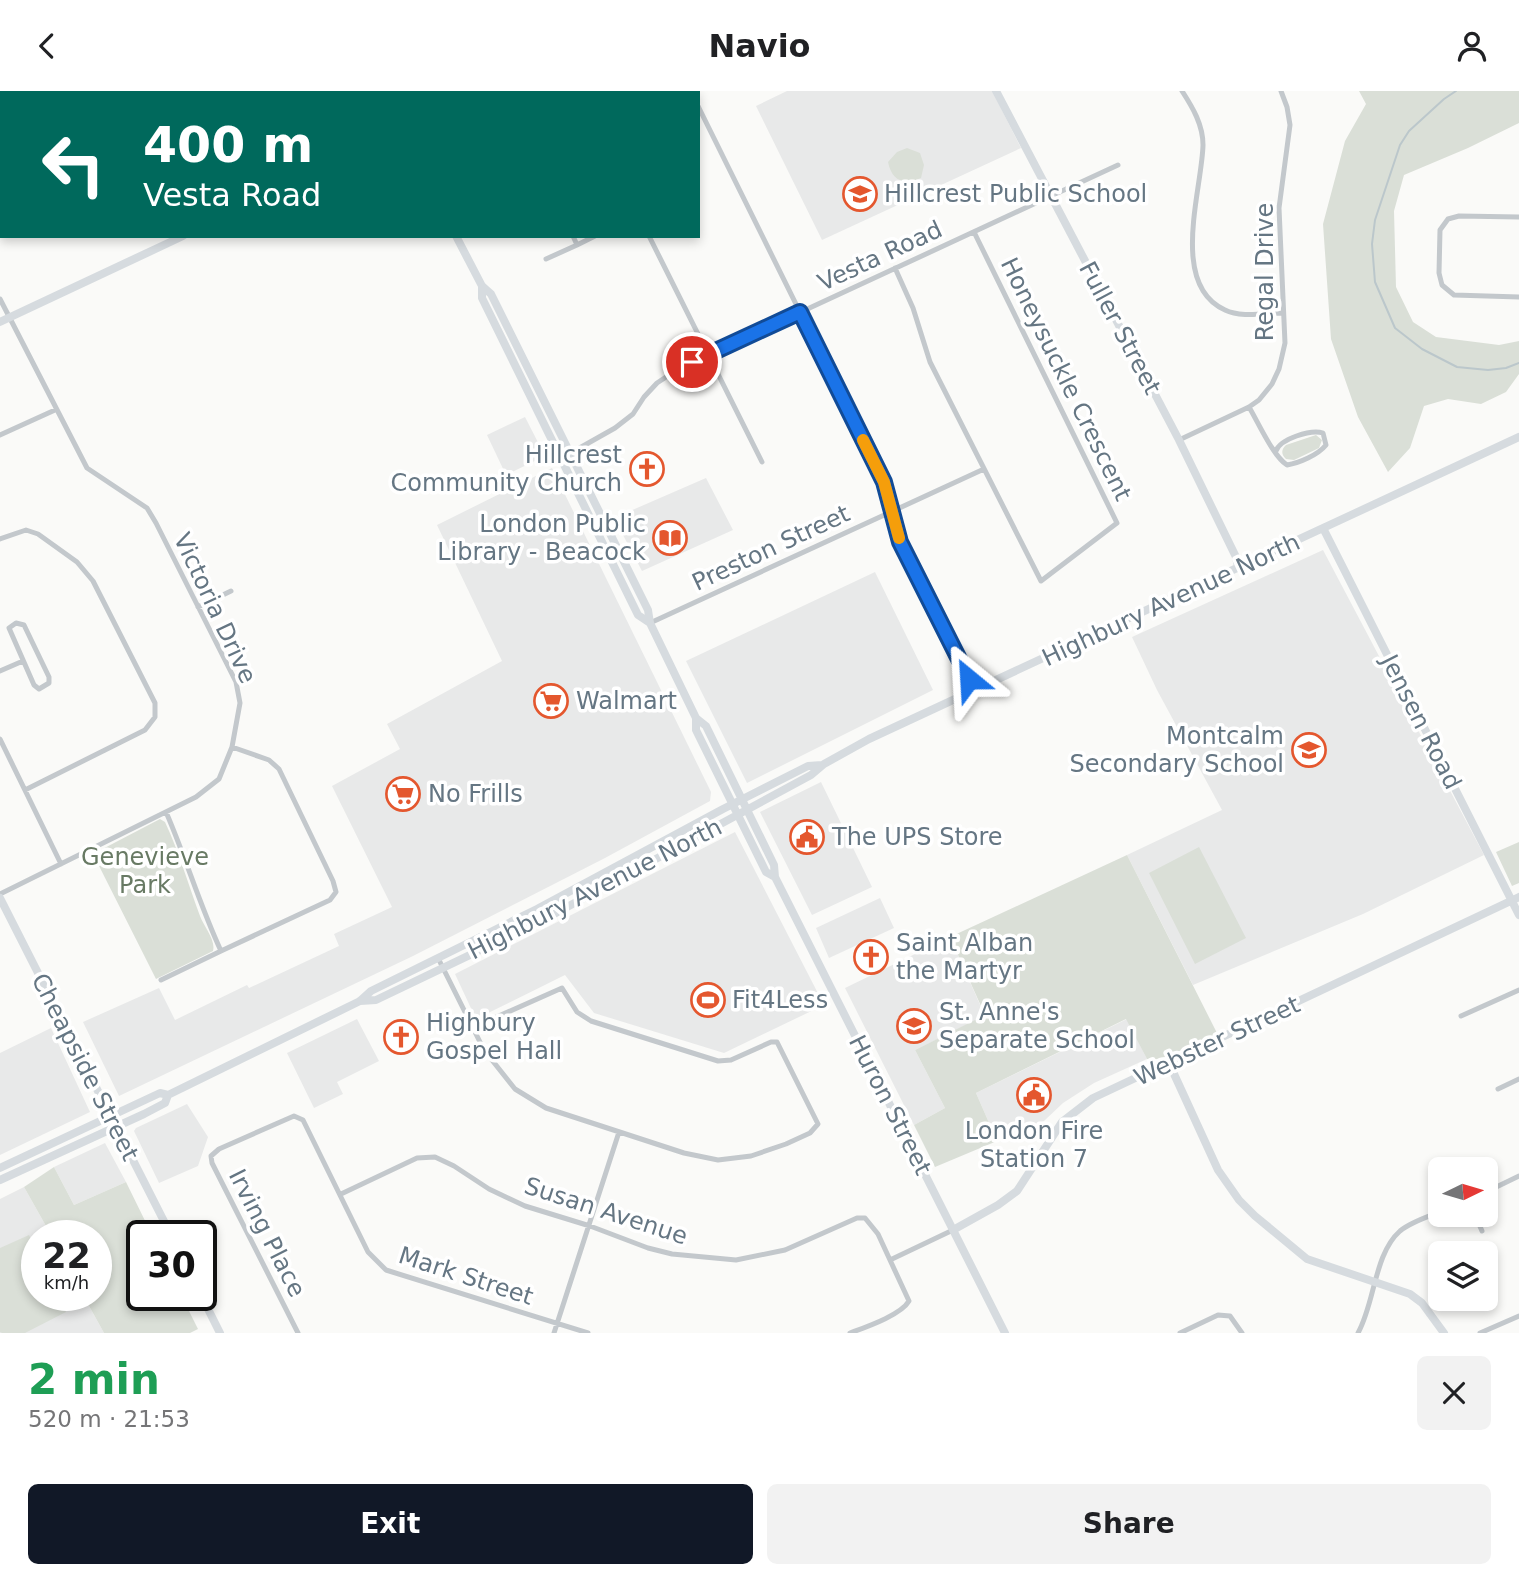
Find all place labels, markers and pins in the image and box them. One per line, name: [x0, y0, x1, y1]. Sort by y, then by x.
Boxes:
school or university icon: Hillcrest Public School: [841, 175, 879, 213]
place label: Hillcrest Public School: [884, 180, 1147, 208]
pin: [662, 332, 722, 392]
place label: Hillcrest Community Church: [391, 441, 622, 497]
church icon: Hillcrest Community Church: [628, 450, 666, 488]
place label: London Public Library - Beacock: [437, 510, 646, 566]
library icon: London Public Library - Beacock: [651, 519, 689, 557]
supermarket icon: Walmart: [532, 682, 570, 720]
place label: Walmart: [576, 687, 677, 715]
place label: Montcalm Secondary School: [1070, 722, 1284, 778]
school or university icon: Montcalm Secondary School: [1290, 731, 1328, 769]
supermarket icon: No Frills: [384, 775, 422, 813]
place label: No Frills: [428, 780, 523, 808]
public building icon: The UPS Store: [788, 818, 826, 856]
place label: The UPS Store: [831, 823, 1003, 851]
place label: Saint Alban the Martyr: [896, 929, 1033, 985]
church icon: Saint Alban the Martyr: [852, 938, 890, 976]
sports icon: Fit4Less: [689, 981, 727, 1019]
place label: Fit4Less: [732, 986, 828, 1014]
place label: St. Anne's Separate School: [939, 998, 1135, 1054]
school or university icon: St. Anne's Separate School: [895, 1007, 933, 1045]
place label: Highbury Gospel Hall: [426, 1009, 562, 1065]
church icon: Highbury Gospel Hall: [382, 1018, 420, 1056]
public building icon: London Fire Station 7: [1015, 1076, 1053, 1114]
place label: London Fire Station 7: [965, 1117, 1103, 1173]

